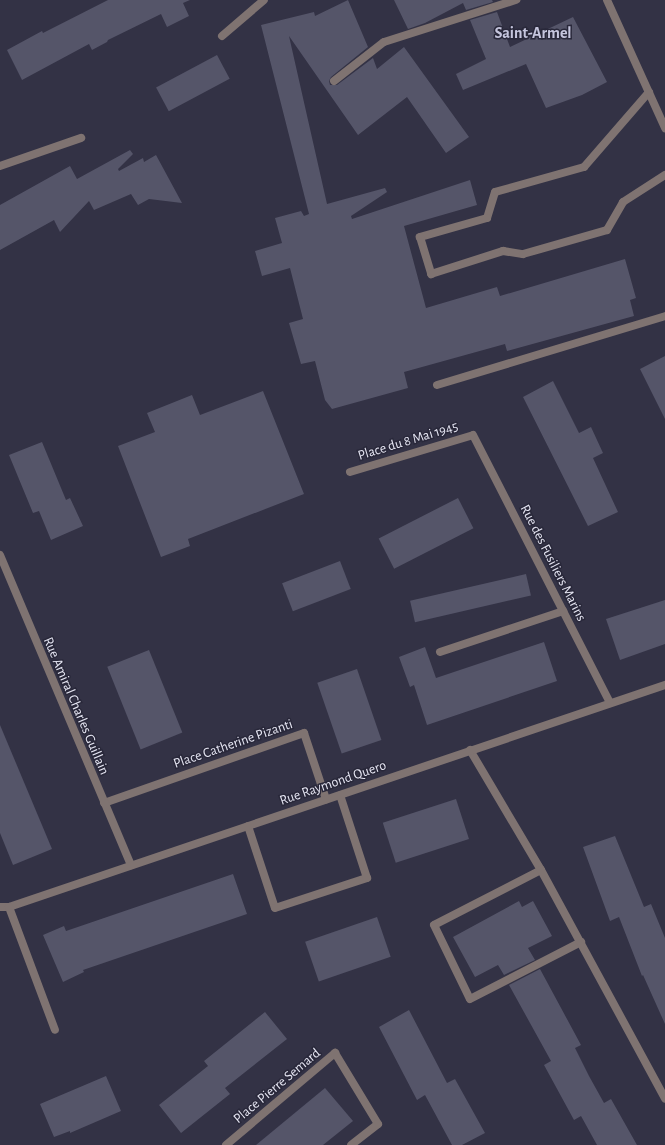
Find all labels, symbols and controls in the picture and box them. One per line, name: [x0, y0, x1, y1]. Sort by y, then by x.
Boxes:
district label: Saint-Armel: [494, 23, 572, 43]
street label: Place du 8 Mai 1945: [356, 418, 460, 464]
street label: Rue des Fusiliers Marins: [516, 502, 590, 624]
street label: Rue Amiral Charles Guillain: [39, 635, 113, 777]
street label: Place Catherine Pizanti: [171, 716, 295, 772]
street label: Rue Raymond Quero: [277, 757, 389, 809]
street label: Place Pierre Semard: [230, 1045, 324, 1127]

